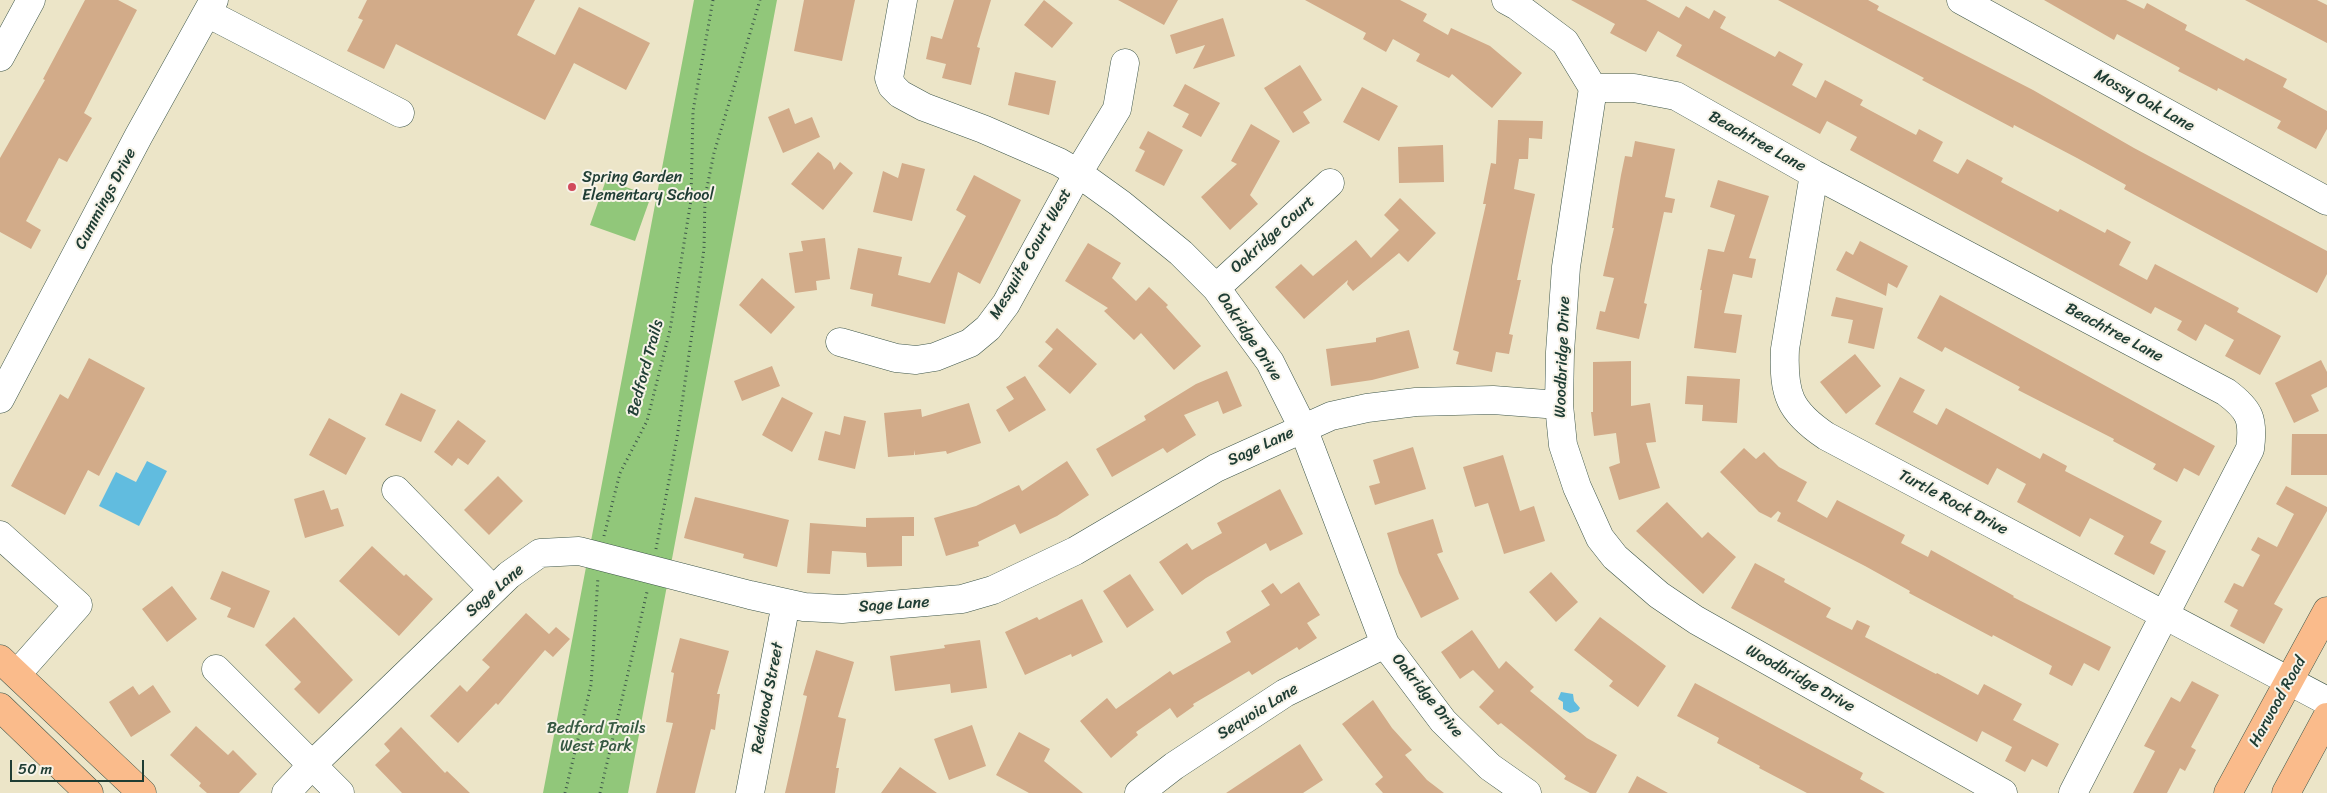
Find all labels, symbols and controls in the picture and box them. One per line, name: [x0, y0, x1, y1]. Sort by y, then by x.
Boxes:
street label: Mossy Oak Lane: [2091, 66, 2197, 136]
street label: Beachtree Lane: [1705, 107, 1809, 177]
street label: Cummings Drive: [71, 145, 141, 253]
place label: Spring Garden Elementary School: [582, 168, 714, 206]
marker: Spring Garden Elementary School: [566, 181, 578, 193]
street label: Mesquite Court West: [986, 185, 1076, 323]
street label: Oakridge Court: [1227, 192, 1319, 278]
street label: Oakridge Drive: [1212, 289, 1286, 385]
street label: Woodbridge Drive: [1551, 296, 1575, 418]
street label: Beachtree Lane: [2062, 299, 2166, 367]
street label: Bedford Trails: [624, 318, 668, 418]
street label: Sage Lane: [1225, 423, 1297, 471]
street label: Turtle Rock Drive: [1895, 466, 2011, 540]
street label: Sage Lane: [462, 561, 528, 621]
street label: Sage Lane: [858, 593, 930, 617]
street label: Redwood Street: [748, 641, 788, 755]
street label: Woodbridge Drive: [1742, 641, 1858, 717]
street label: Oakridge Drive: [1387, 650, 1467, 742]
street label: Harwood Road: [2245, 654, 2311, 750]
street label: Sequoia Lane: [1214, 680, 1302, 744]
park label: Bedford Trails West Park: [547, 719, 645, 757]
scale bar: [12, 750, 146, 782]
text: 50 m: [18, 756, 52, 782]

